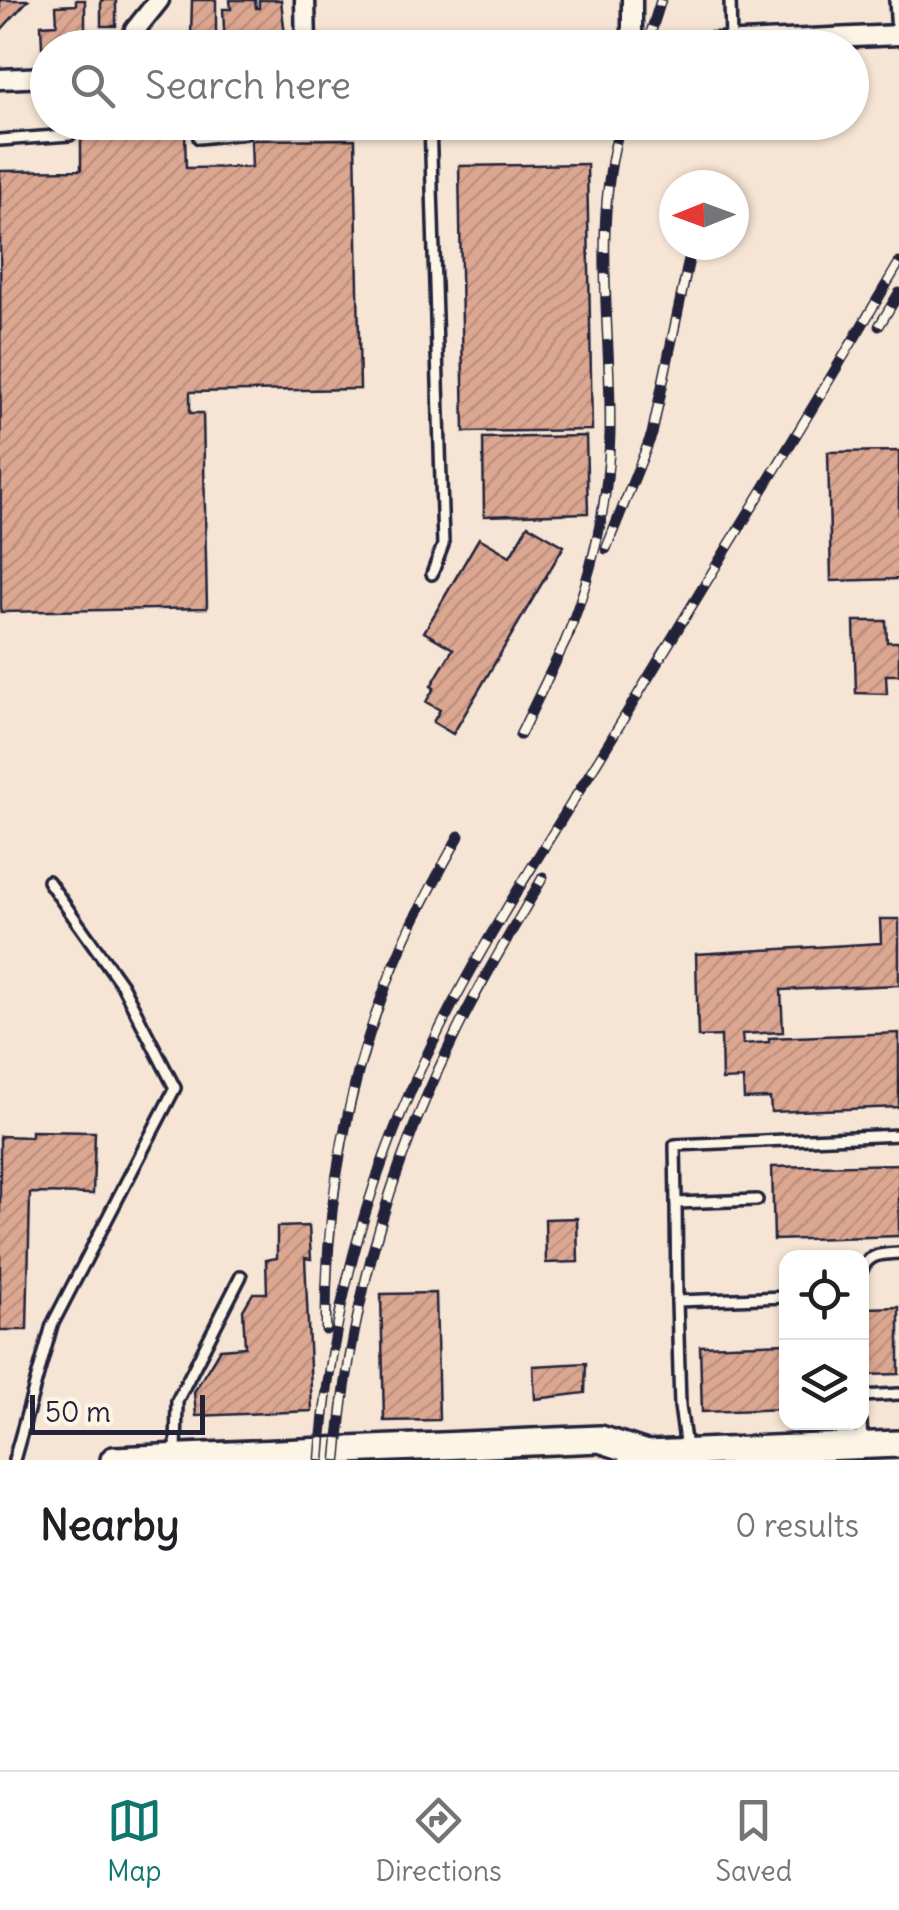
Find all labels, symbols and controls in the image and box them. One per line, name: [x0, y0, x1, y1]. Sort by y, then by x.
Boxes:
search box: [30, 30, 869, 140]
icon: search: [65, 58, 120, 113]
text: Search here: [145, 62, 351, 109]
north arrow: [659, 170, 749, 260]
map controls: [779, 1250, 869, 1430]
button: locate: [779, 1250, 869, 1340]
button: layers: [779, 1340, 869, 1430]
scale bar: [30, 1390, 205, 1434]
text: 50 m: [45, 1394, 111, 1430]
text: Nearby: [40, 1499, 179, 1551]
text: 0 results: [735, 1505, 859, 1546]
tab: Map: [107, 1793, 162, 1889]
tab: Directions: [375, 1793, 502, 1889]
tab: Saved: [715, 1793, 792, 1889]

